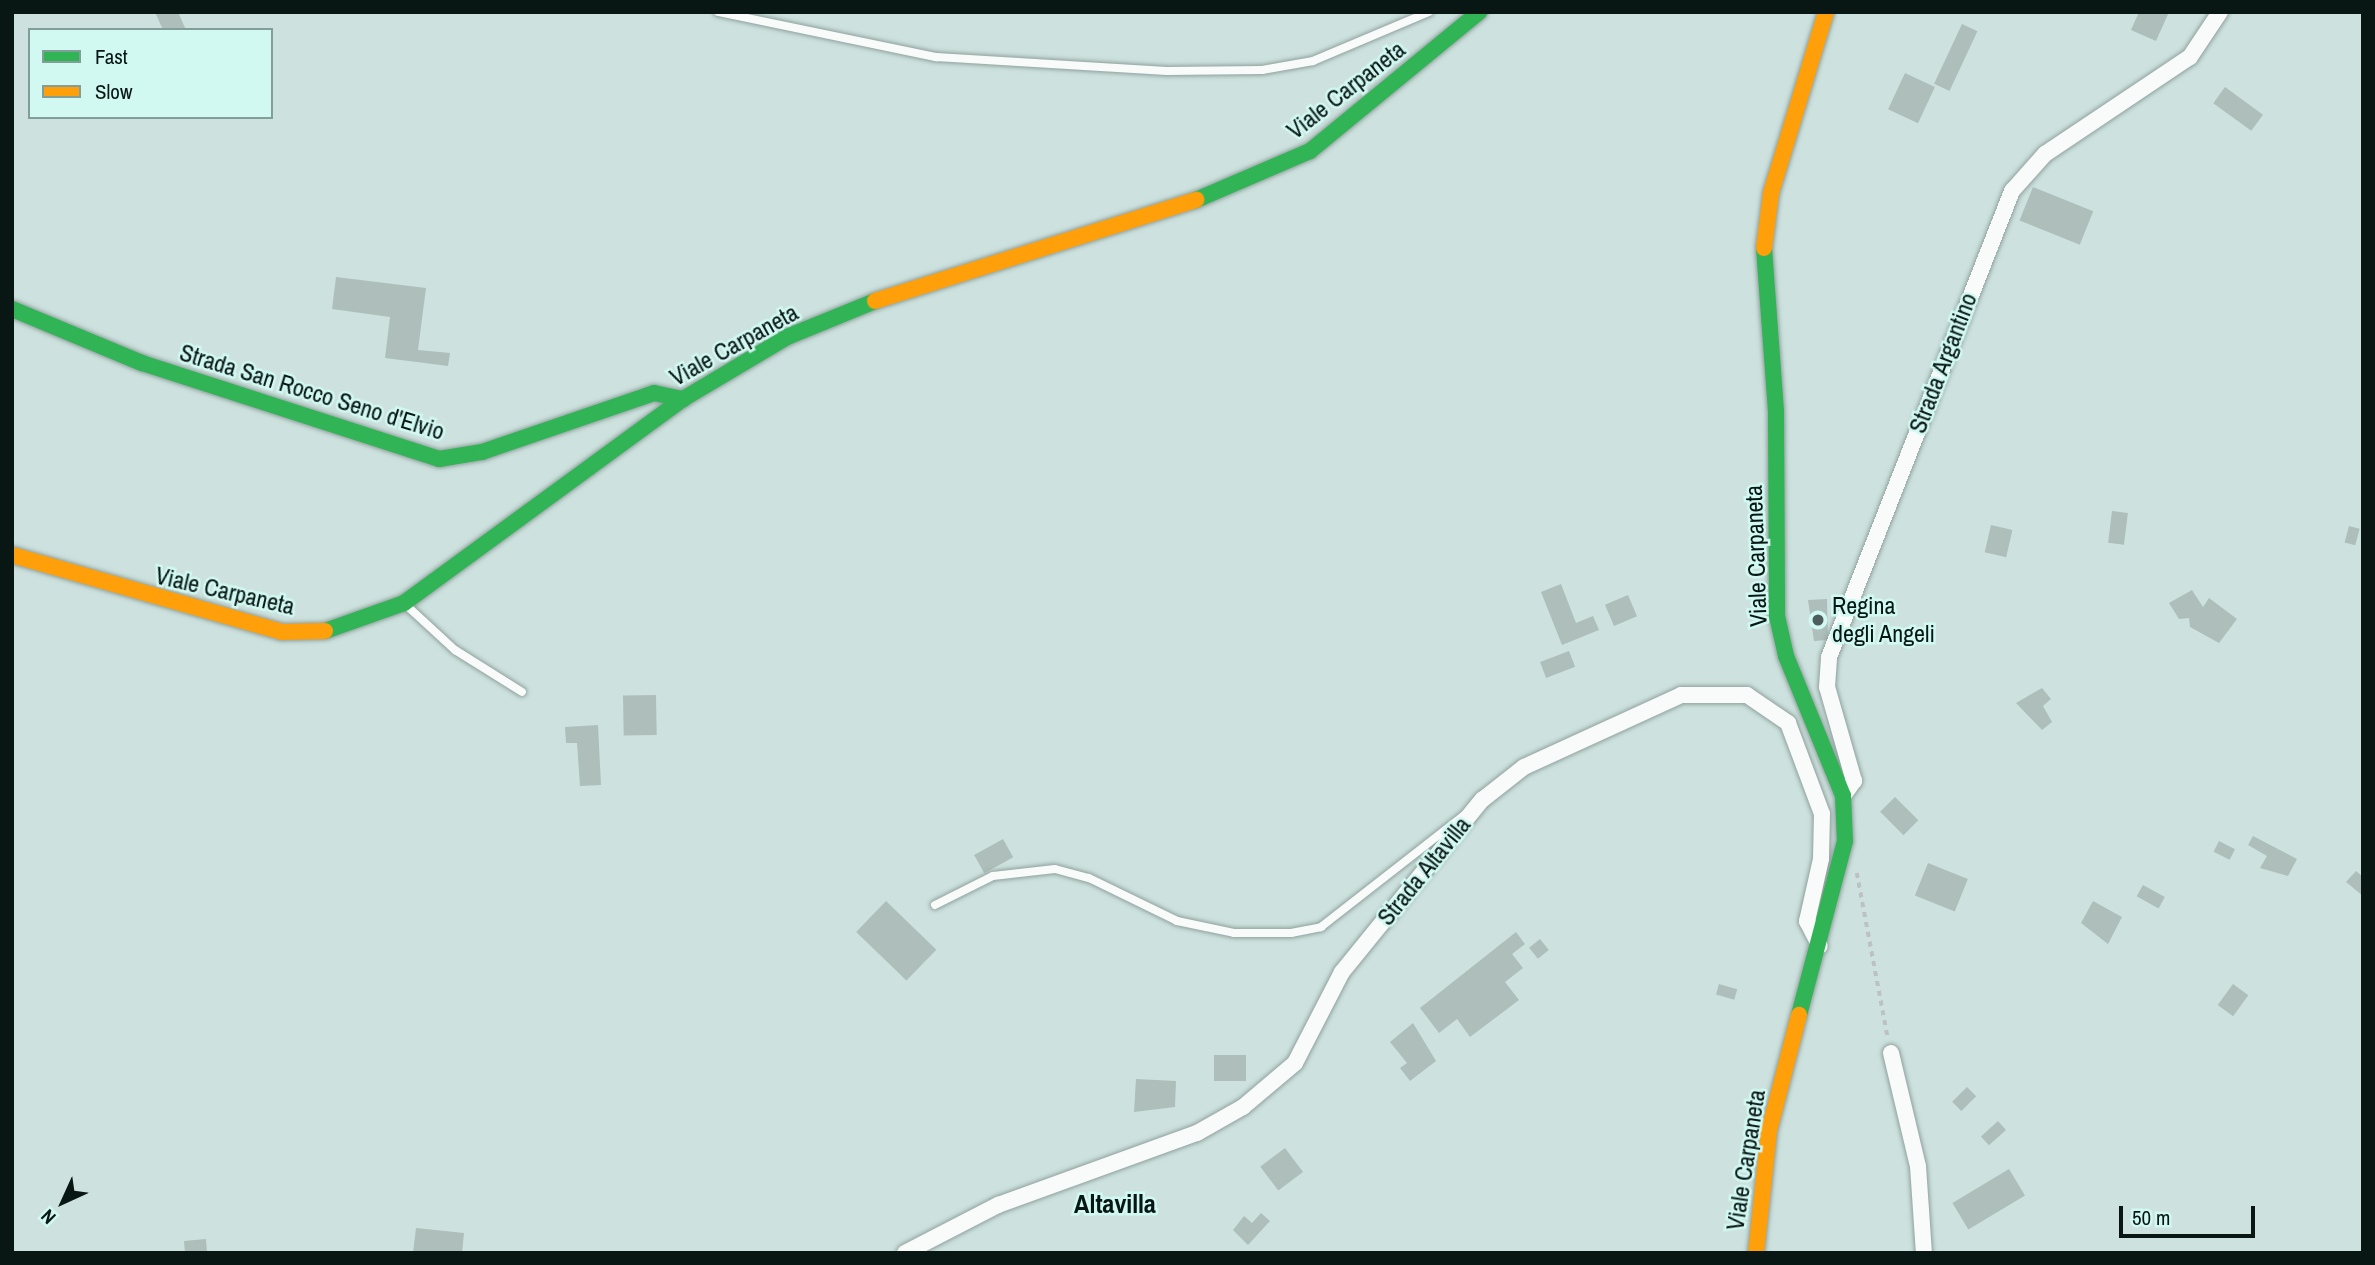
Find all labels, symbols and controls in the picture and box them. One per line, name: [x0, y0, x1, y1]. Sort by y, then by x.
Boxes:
legend: [28, 28, 273, 119]
street label: Viale Carpaneta: [1281, 35, 1411, 145]
text: Fast: [95, 42, 128, 71]
text: Slow: [95, 77, 132, 106]
street label: Strada Argantino: [1903, 288, 1983, 438]
street label: Viale Carpaneta: [665, 298, 803, 392]
street label: Strada San Rocco Seno d'Elvio: [176, 338, 448, 446]
street label: Viale Carpaneta: [1739, 485, 1773, 627]
street label: Viale Carpaneta: [153, 561, 297, 621]
place label: Regina degli Angeli: [1832, 592, 1936, 648]
marker: Regina degli Angeli: [1810, 612, 1826, 628]
street label: Strada Altavilla: [1371, 811, 1477, 931]
street label: Viale Carpaneta: [1721, 1088, 1771, 1232]
north arrow: [28, 1167, 98, 1237]
district label: Altavilla: [1074, 1188, 1156, 1220]
scale bar: [2123, 1192, 2260, 1236]
text: 50 m: [2132, 1203, 2170, 1232]
text: N: [35, 1204, 61, 1230]

